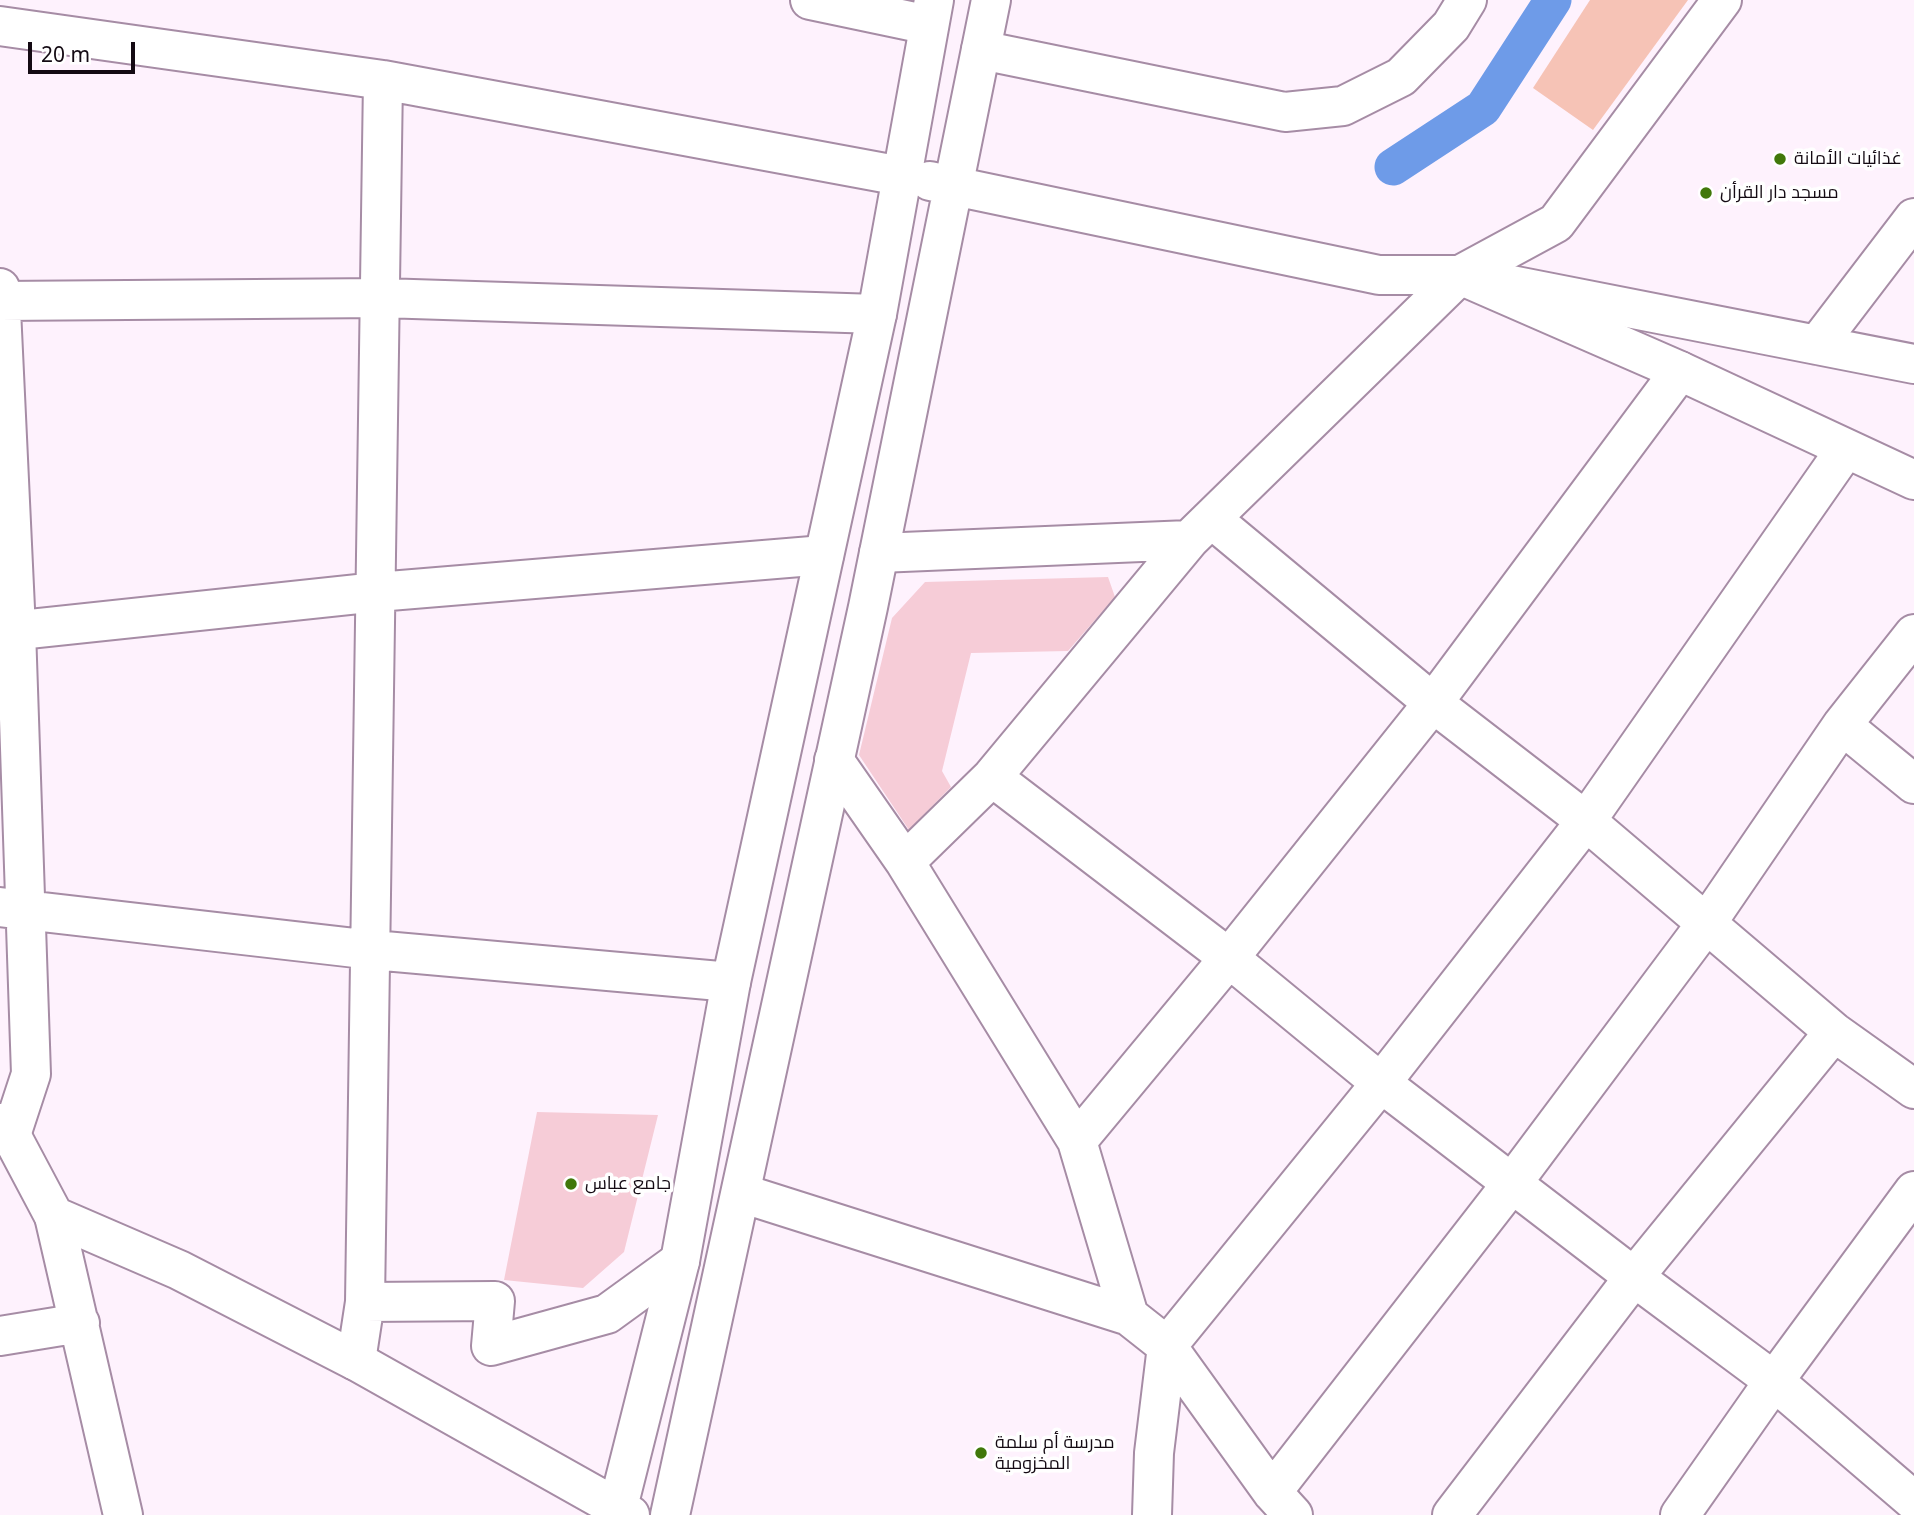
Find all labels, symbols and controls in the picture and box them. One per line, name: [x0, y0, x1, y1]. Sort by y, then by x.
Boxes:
scale bar: [32, 28, 138, 72]
text: 20 m: [41, 40, 90, 68]
place label: غذائيات الأمانة: [1794, 148, 1902, 170]
marker: غذائيات الأمانة: [1772, 151, 1788, 167]
place label: مسجد دار القرأن: [1720, 182, 1839, 204]
marker: مسجد دار القرأن: [1698, 185, 1714, 201]
place label: جامع عباس: [585, 1173, 671, 1195]
marker: جامع عباس: [563, 1176, 579, 1192]
place label: مدرسة أم سلمة المخزومية: [995, 1432, 1115, 1474]
marker: مدرسة أم سلمة المخزومية: [973, 1445, 989, 1461]

